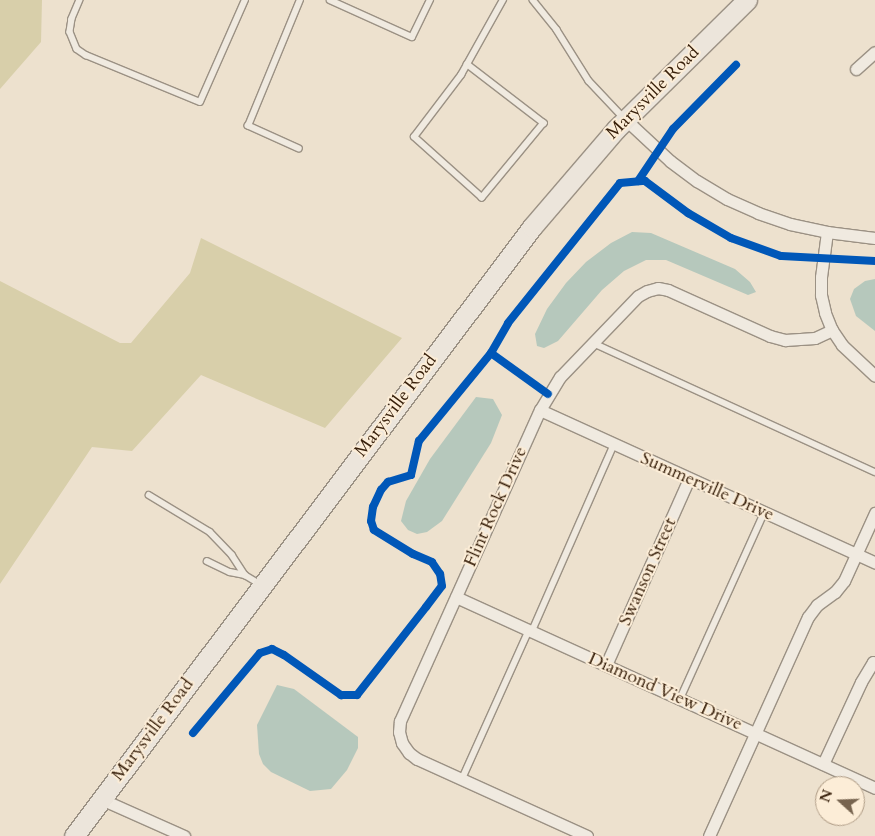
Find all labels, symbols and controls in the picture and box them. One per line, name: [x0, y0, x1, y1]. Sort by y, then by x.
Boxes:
street label: Marysville Road: [602, 42, 704, 144]
street label: Marysville Road: [350, 350, 442, 462]
street label: Flint Rock Drive: [460, 444, 532, 570]
street label: Summerville Drive: [637, 448, 777, 526]
street label: Swanson Street: [615, 515, 681, 629]
street label: Diamond View Drive: [585, 648, 745, 736]
street label: Marysville Road: [107, 674, 199, 786]
north arrow: [815, 776, 865, 826]
text: N: [815, 787, 837, 805]

